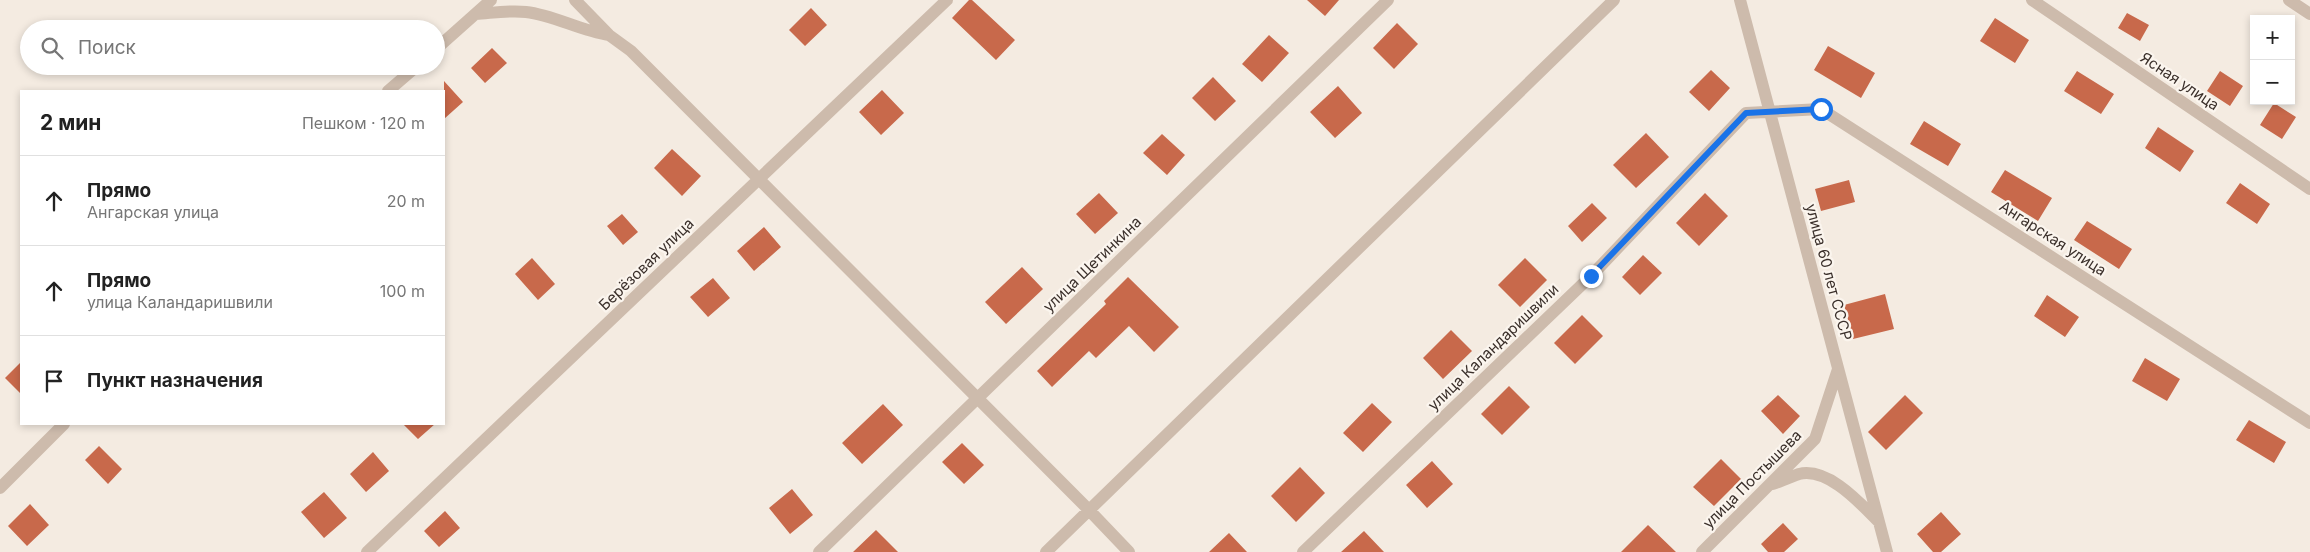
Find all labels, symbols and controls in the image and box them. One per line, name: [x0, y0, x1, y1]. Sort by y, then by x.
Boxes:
map controls: [2250, 15, 2295, 105]
button: +: [2250, 15, 2295, 60]
search box: [20, 20, 445, 75]
icon: search: [38, 34, 66, 62]
text: Поиск: [78, 36, 136, 59]
street label: Ясная улица: [2137, 48, 2223, 114]
button: −: [2250, 60, 2295, 105]
route start: [1810, 98, 1833, 121]
text: 2 мин: [40, 110, 101, 135]
text: Пешком · 120 m: [302, 113, 425, 133]
text: Прямо: [87, 179, 151, 202]
icon: ahead: [40, 187, 68, 215]
text: 20 m: [387, 191, 425, 211]
street label: Ангарская улица: [1996, 196, 2110, 280]
text: Ангарская улица: [87, 202, 219, 222]
street label: улица 60 лет СССР: [1802, 202, 1856, 342]
street label: улица Щетинкина: [1039, 212, 1145, 316]
street label: Берёзовая улица: [595, 214, 697, 314]
route end: [1580, 265, 1603, 288]
text: Прямо: [87, 269, 151, 292]
icon: ahead: [40, 277, 68, 305]
street label: улица Каландаришвили: [1424, 280, 1562, 414]
text: 100 m: [380, 281, 425, 301]
text: улица Каландаришвили: [87, 292, 273, 312]
icon: arrive: [40, 367, 68, 395]
text: Пункт назначения: [87, 369, 263, 392]
street label: улица Постышева: [1699, 426, 1805, 532]

